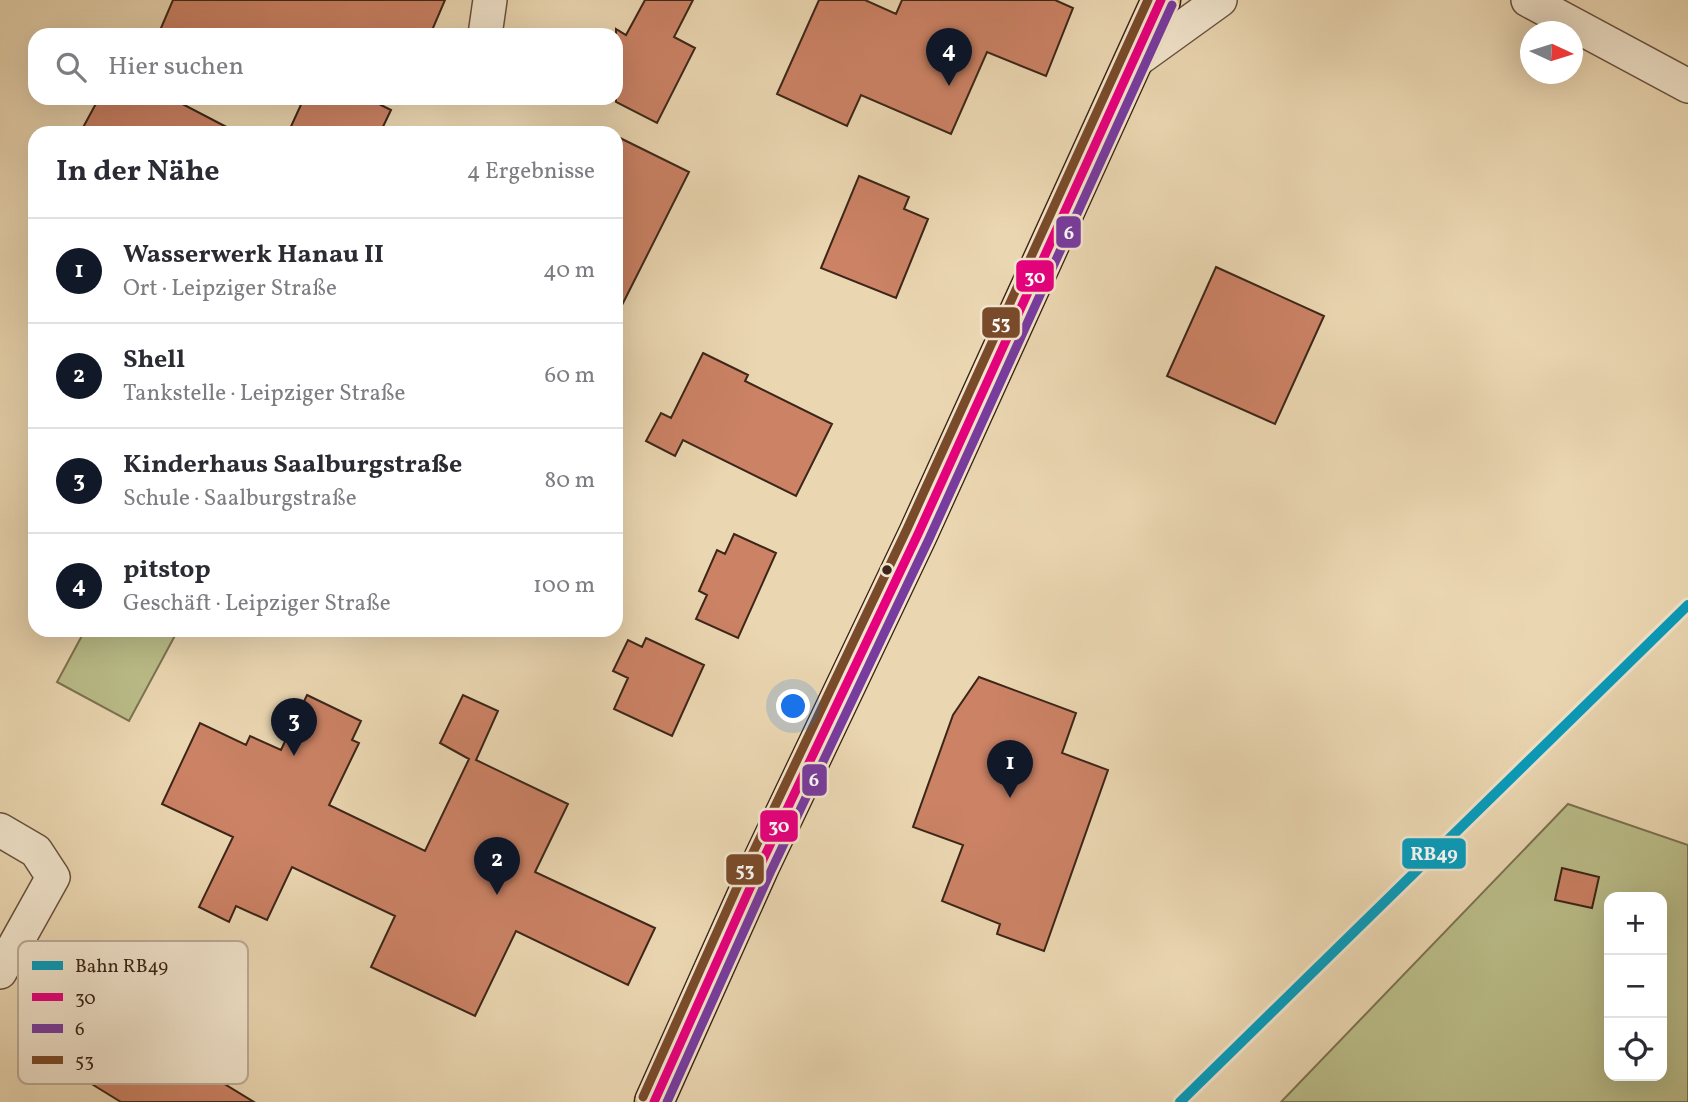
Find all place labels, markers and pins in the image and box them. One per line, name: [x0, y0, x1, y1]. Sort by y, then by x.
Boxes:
pin: 4: [926, 28, 972, 86]
unlabelled marker: [880, 563, 894, 577]
pin: 3: [271, 698, 317, 756]
pin: 1: [987, 740, 1033, 798]
pin: 2: [474, 837, 520, 895]

